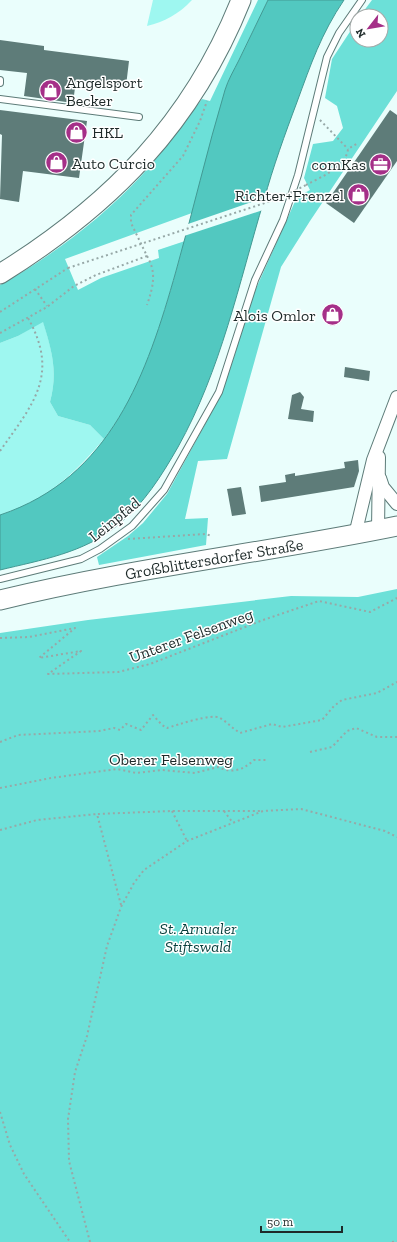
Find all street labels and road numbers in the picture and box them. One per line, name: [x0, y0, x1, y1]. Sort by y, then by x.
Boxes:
street label: Leinpfad: [85, 493, 144, 546]
street label: Großblittersdorfer Straße: [124, 535, 305, 584]
street label: Unterer Felsenweg: [127, 604, 256, 667]
street label: Oberer Felsenweg: [109, 750, 233, 769]

